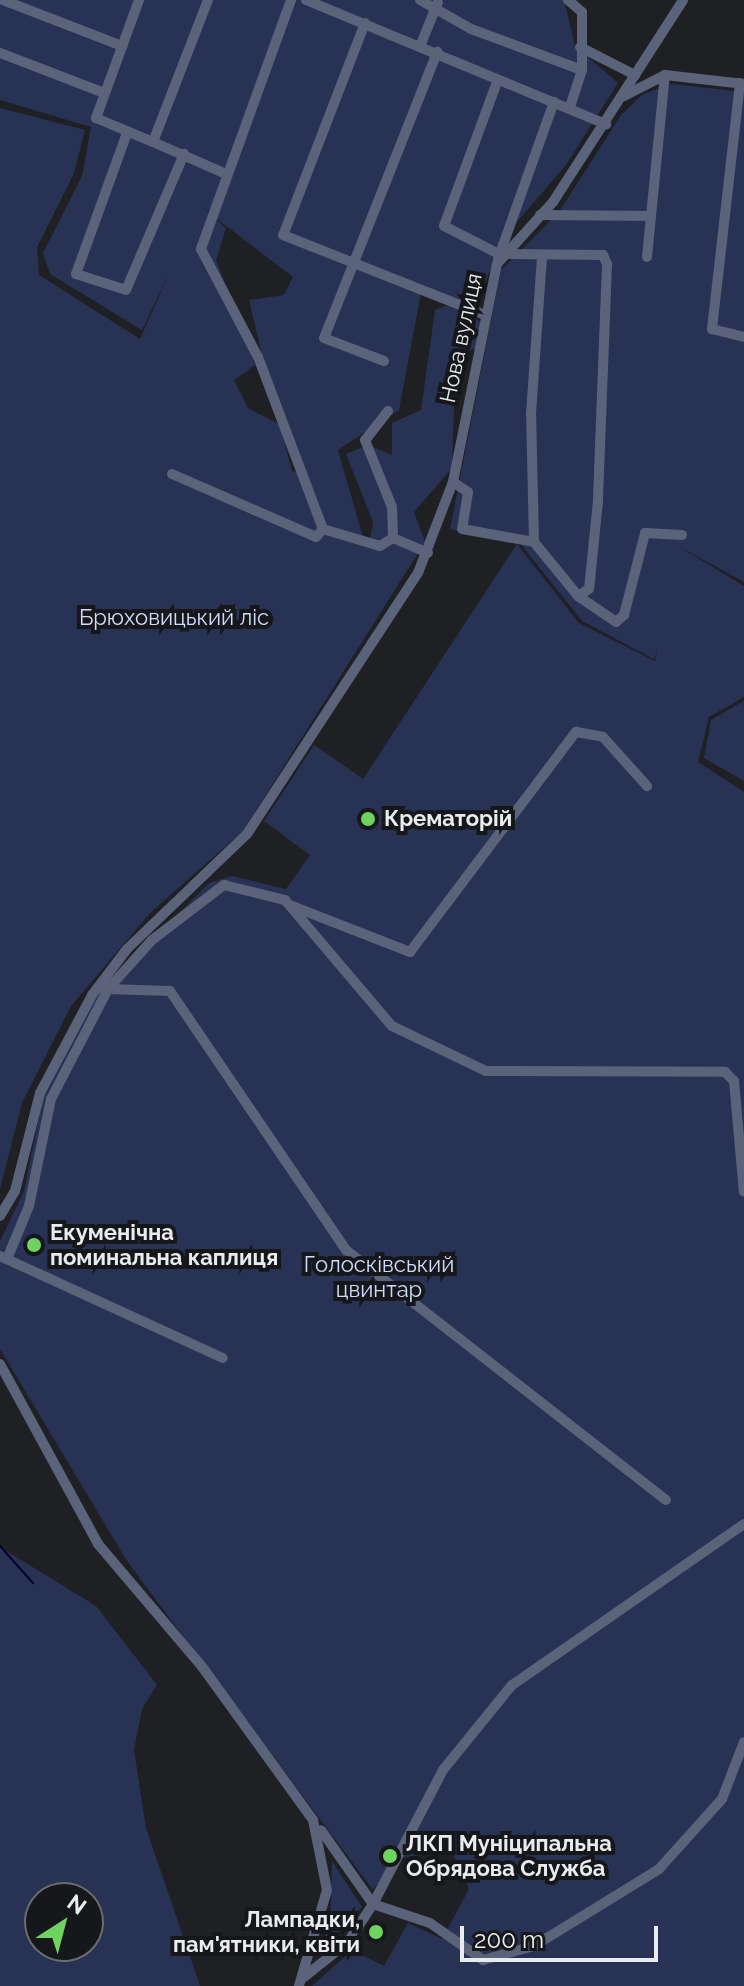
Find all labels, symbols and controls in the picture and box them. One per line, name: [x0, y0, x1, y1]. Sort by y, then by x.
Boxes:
street label: Нова вулиця: [434, 271, 488, 405]
park label: Брюховицький ліс: [79, 605, 269, 631]
place label: Крематорій: [384, 806, 512, 832]
marker: Крематорій: [359, 810, 377, 828]
place label: Екуменічна поминальна каплиця: [50, 1219, 278, 1270]
marker: Екуменічна поминальна каплиця: [25, 1236, 43, 1254]
park label: Голосківський цвинтар: [304, 1251, 454, 1302]
place label: ЛКП Муніципальна Обрядова Служба: [406, 1830, 612, 1882]
marker: ЛКП Муніципальна Обрядова Служба: [381, 1847, 399, 1865]
north arrow: [24, 1882, 104, 1962]
text: N: [62, 1889, 91, 1920]
place label: Лампадки, пам'ятники, квіти: [173, 1906, 360, 1958]
scale bar: [464, 1910, 662, 1960]
marker: Лампадки, пам'ятники, квіти: [367, 1923, 385, 1941]
text: 200 m: [474, 1925, 544, 1954]

